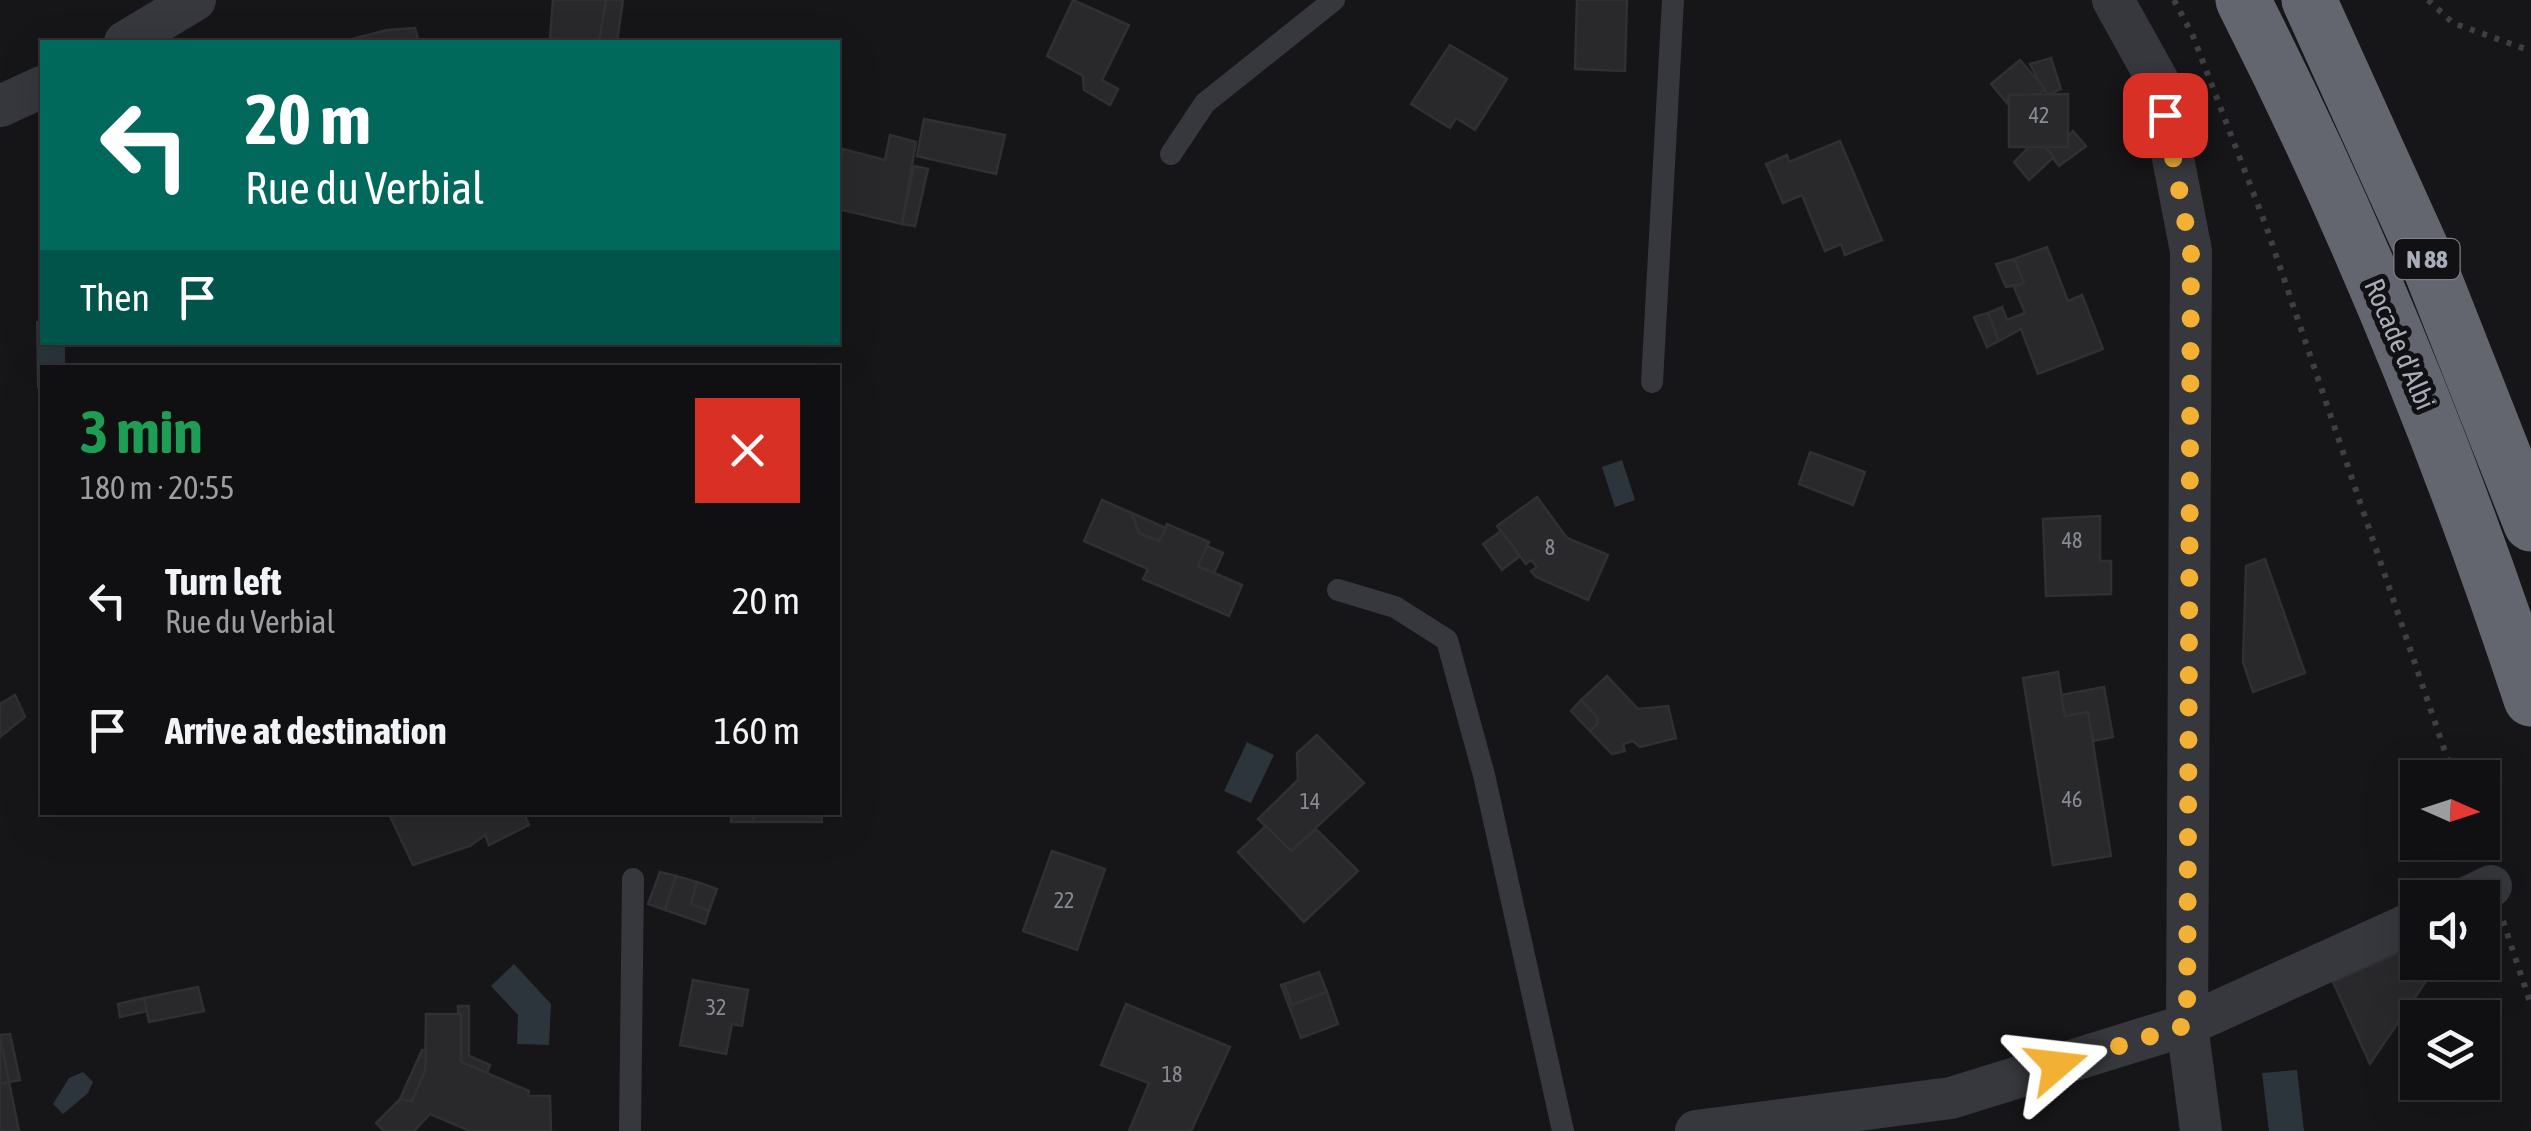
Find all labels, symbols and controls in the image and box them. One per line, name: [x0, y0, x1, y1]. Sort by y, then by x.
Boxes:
pin: [2123, 73, 2208, 158]
text: 20 m: [245, 79, 371, 159]
icon: left: [80, 80, 210, 210]
icon: arrive: [2138, 88, 2193, 143]
house number: 42: [2029, 102, 2049, 128]
text: Rue du Verbial: [245, 162, 484, 214]
road number: N 88: [2394, 239, 2460, 279]
icon: arrive: [170, 270, 225, 325]
street label: Rocade d'Albi: [2358, 274, 2442, 414]
text: Then: [80, 276, 150, 319]
text: 3 min: [80, 397, 203, 466]
button: close: [695, 398, 800, 503]
text: 180 m · 20:55: [80, 469, 235, 506]
house number: 48: [2062, 527, 2082, 553]
house number: 8: [1545, 534, 1555, 560]
text: Turn left: [165, 560, 281, 603]
icon: left: [80, 573, 135, 628]
text: 20 m: [732, 579, 800, 622]
text: Rue du Verbial: [165, 603, 335, 640]
icon: arrive: [80, 703, 135, 758]
text: Arrive at destination: [165, 709, 447, 752]
text: 160 m: [714, 709, 800, 752]
north arrow: [2400, 760, 2500, 860]
map controls: [2400, 760, 2500, 1100]
house number: 46: [2062, 786, 2082, 812]
house number: 14: [1300, 788, 1320, 814]
button: sound: [2400, 880, 2500, 980]
house number: 22: [1054, 887, 1074, 913]
house number: 32: [706, 994, 726, 1020]
button: layers: [2400, 1000, 2500, 1100]
position arrow: [2005, 1013, 2109, 1117]
house number: 18: [1162, 1061, 1182, 1087]

